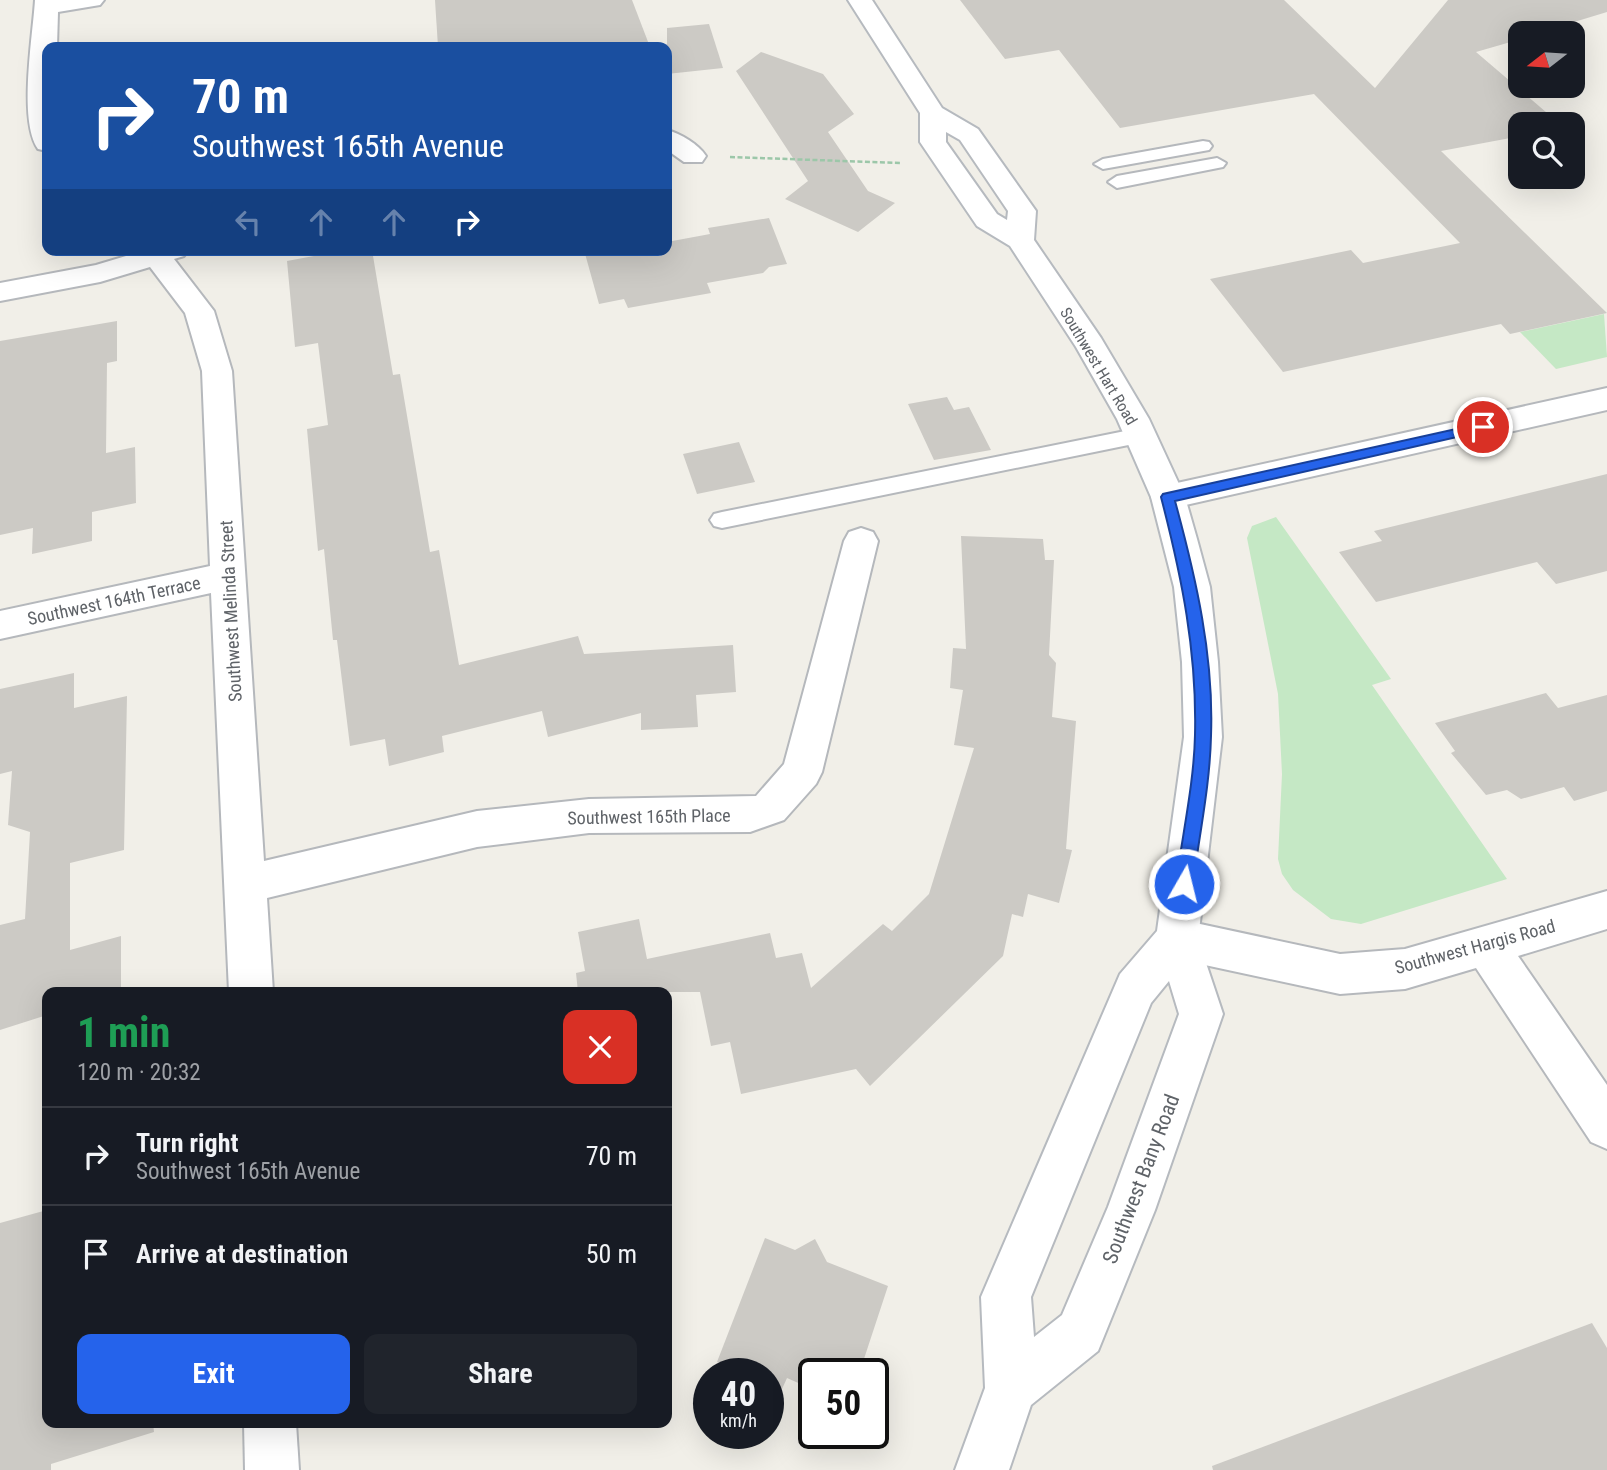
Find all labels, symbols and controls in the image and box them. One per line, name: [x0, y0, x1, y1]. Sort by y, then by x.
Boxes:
north arrow: [1508, 21, 1586, 98]
map controls: [1508, 21, 1585, 189]
text: 70 m: [192, 68, 289, 125]
icon: right: [77, 70, 168, 161]
button: search: [1508, 112, 1585, 189]
text: Southwest 165th Avenue: [192, 127, 504, 165]
icon: left: [229, 203, 267, 241]
icon: ahead: [302, 203, 340, 241]
icon: ahead: [375, 203, 413, 241]
icon: right: [448, 203, 486, 241]
street label: Southwest Hart Road: [1056, 304, 1141, 428]
pin: [1453, 397, 1513, 457]
icon: arrive: [1464, 408, 1502, 446]
street label: Southwest Melinda Street: [215, 520, 246, 702]
street label: Southwest 164th Terrace: [25, 572, 202, 629]
street label: Southwest 165th Place: [567, 805, 731, 828]
position arrow: [1147, 847, 1221, 921]
street label: Southwest Hargis Road: [1392, 915, 1558, 978]
text: 1 min: [77, 1008, 170, 1057]
button: close: [563, 1010, 637, 1084]
text: 120 m · 20:32: [77, 1059, 201, 1086]
street label: Southwest Bany Road: [1098, 1091, 1184, 1267]
text: Turn right: [136, 1128, 238, 1158]
icon: right: [77, 1137, 115, 1175]
text: 70 m: [586, 1141, 637, 1171]
text: Southwest 165th Avenue: [136, 1158, 360, 1185]
icon: arrive: [77, 1235, 115, 1273]
text: Arrive at destination: [136, 1239, 348, 1269]
text: 50 m: [586, 1239, 637, 1269]
button: Exit: [77, 1334, 350, 1414]
button: Share: [364, 1334, 637, 1414]
speed limit sign: 50: [798, 1358, 889, 1449]
text: 40: [721, 1374, 756, 1415]
text: km/h: [720, 1410, 757, 1431]

